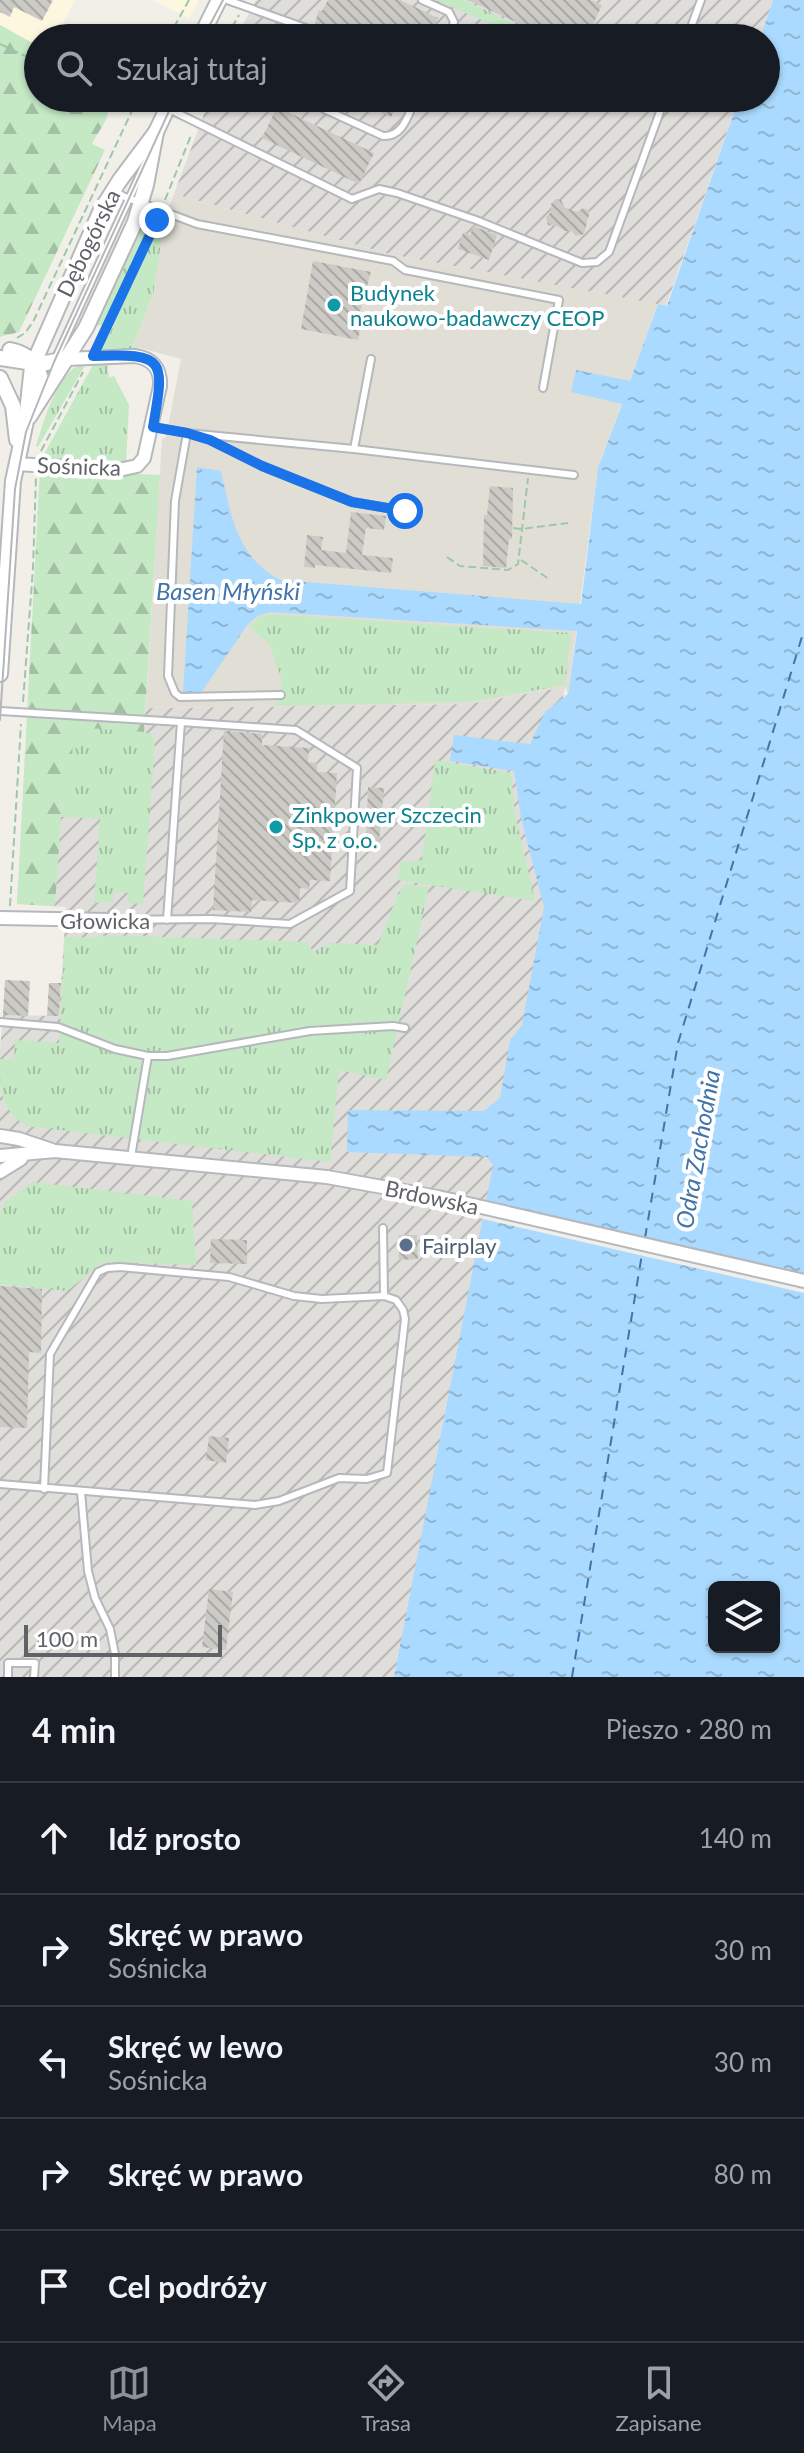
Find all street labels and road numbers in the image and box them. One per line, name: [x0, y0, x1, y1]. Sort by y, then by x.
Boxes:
street label: Dębogórska: [50, 185, 126, 301]
street label: Sośnicka: [37, 451, 121, 481]
street label: Głowicka: [60, 907, 150, 934]
street label: Brdowska: [383, 1174, 481, 1220]

